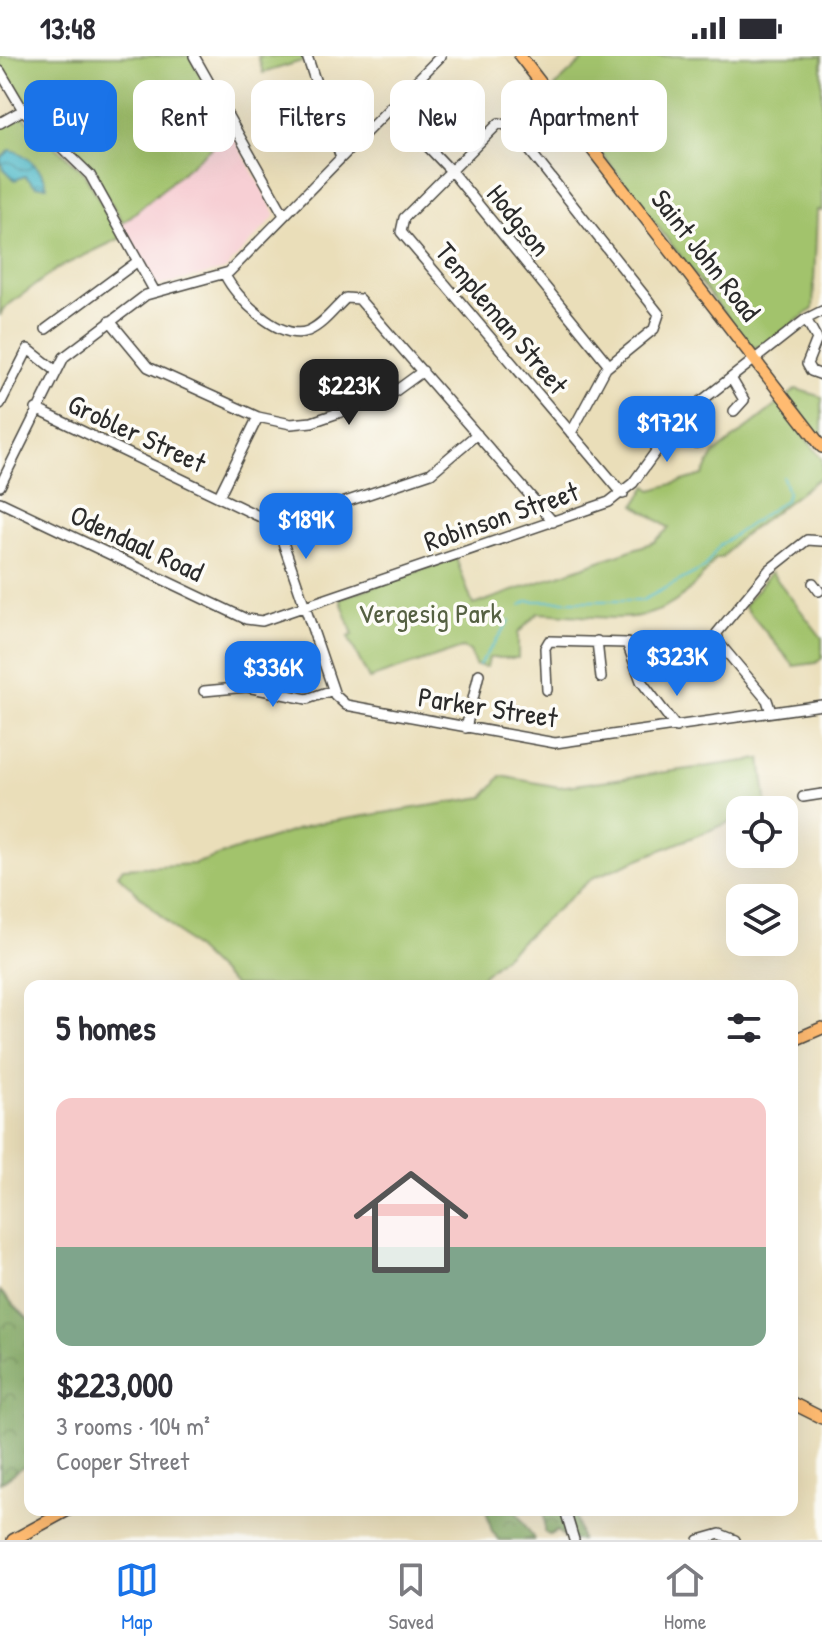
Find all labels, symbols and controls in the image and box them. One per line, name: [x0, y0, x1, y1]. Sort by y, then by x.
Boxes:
text: 13:48: [40, 8, 96, 48]
chip: Buy: [24, 80, 117, 152]
chip: Rent: [133, 80, 235, 152]
chip: Filters: [251, 80, 374, 152]
chip: New: [390, 80, 485, 152]
chip: Apartment: [501, 80, 667, 152]
street label: Hodgson: [478, 176, 560, 264]
street label: Saint John Road: [643, 181, 769, 329]
street label: Templeman Street: [427, 234, 577, 403]
pin: $223K: [293, 359, 405, 427]
text: $223K: [318, 367, 380, 402]
street label: Grobler Street: [62, 384, 212, 482]
pin: $172K: [611, 396, 723, 464]
text: $172K: [636, 404, 698, 439]
street label: Robinson Street: [419, 472, 584, 560]
pin: $189K: [250, 493, 362, 561]
street label: Odendaal Road: [64, 496, 210, 590]
text: $189K: [277, 501, 335, 536]
park label: Vergesig Park: [358, 594, 502, 632]
pin: $323K: [621, 630, 733, 698]
text: $323K: [646, 638, 708, 673]
pin: $336K: [217, 641, 329, 709]
text: $336K: [243, 649, 303, 684]
street label: Parker Street: [416, 677, 561, 737]
map controls: [726, 796, 798, 956]
button: locate: [726, 796, 798, 868]
button: layers: [726, 884, 798, 956]
text: 5 homes: [56, 1005, 156, 1051]
icon: filters: [722, 1006, 766, 1050]
icon: home: [339, 1150, 483, 1294]
text: $223,000: [56, 1362, 173, 1408]
text: 3 rooms · 104 m²: [56, 1408, 210, 1443]
text: Cooper Street: [56, 1443, 189, 1478]
tab: Map: [115, 1558, 159, 1636]
tab: Saved: [389, 1558, 433, 1636]
tab: Home: [663, 1558, 707, 1636]

